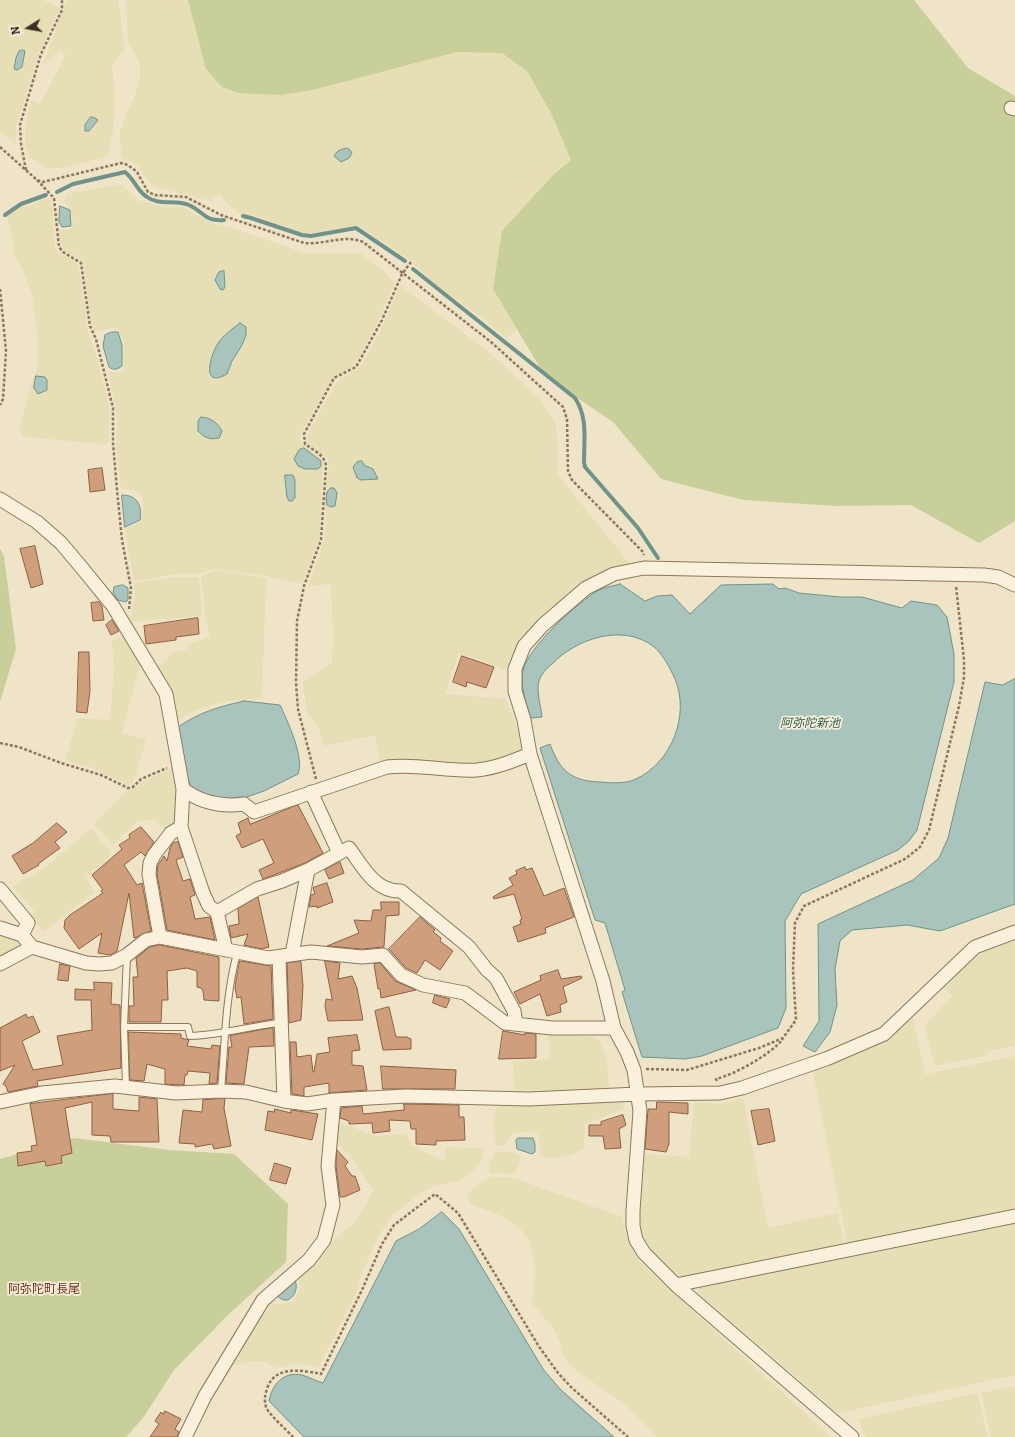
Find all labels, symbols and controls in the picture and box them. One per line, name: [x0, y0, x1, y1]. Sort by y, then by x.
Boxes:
north arrow: [8, 8, 48, 48]
text: N: [9, 25, 23, 36]
water label: 阿弥陀新池: [780, 717, 840, 731]
district label: 阿弥陀町長尾: [8, 1283, 80, 1297]

